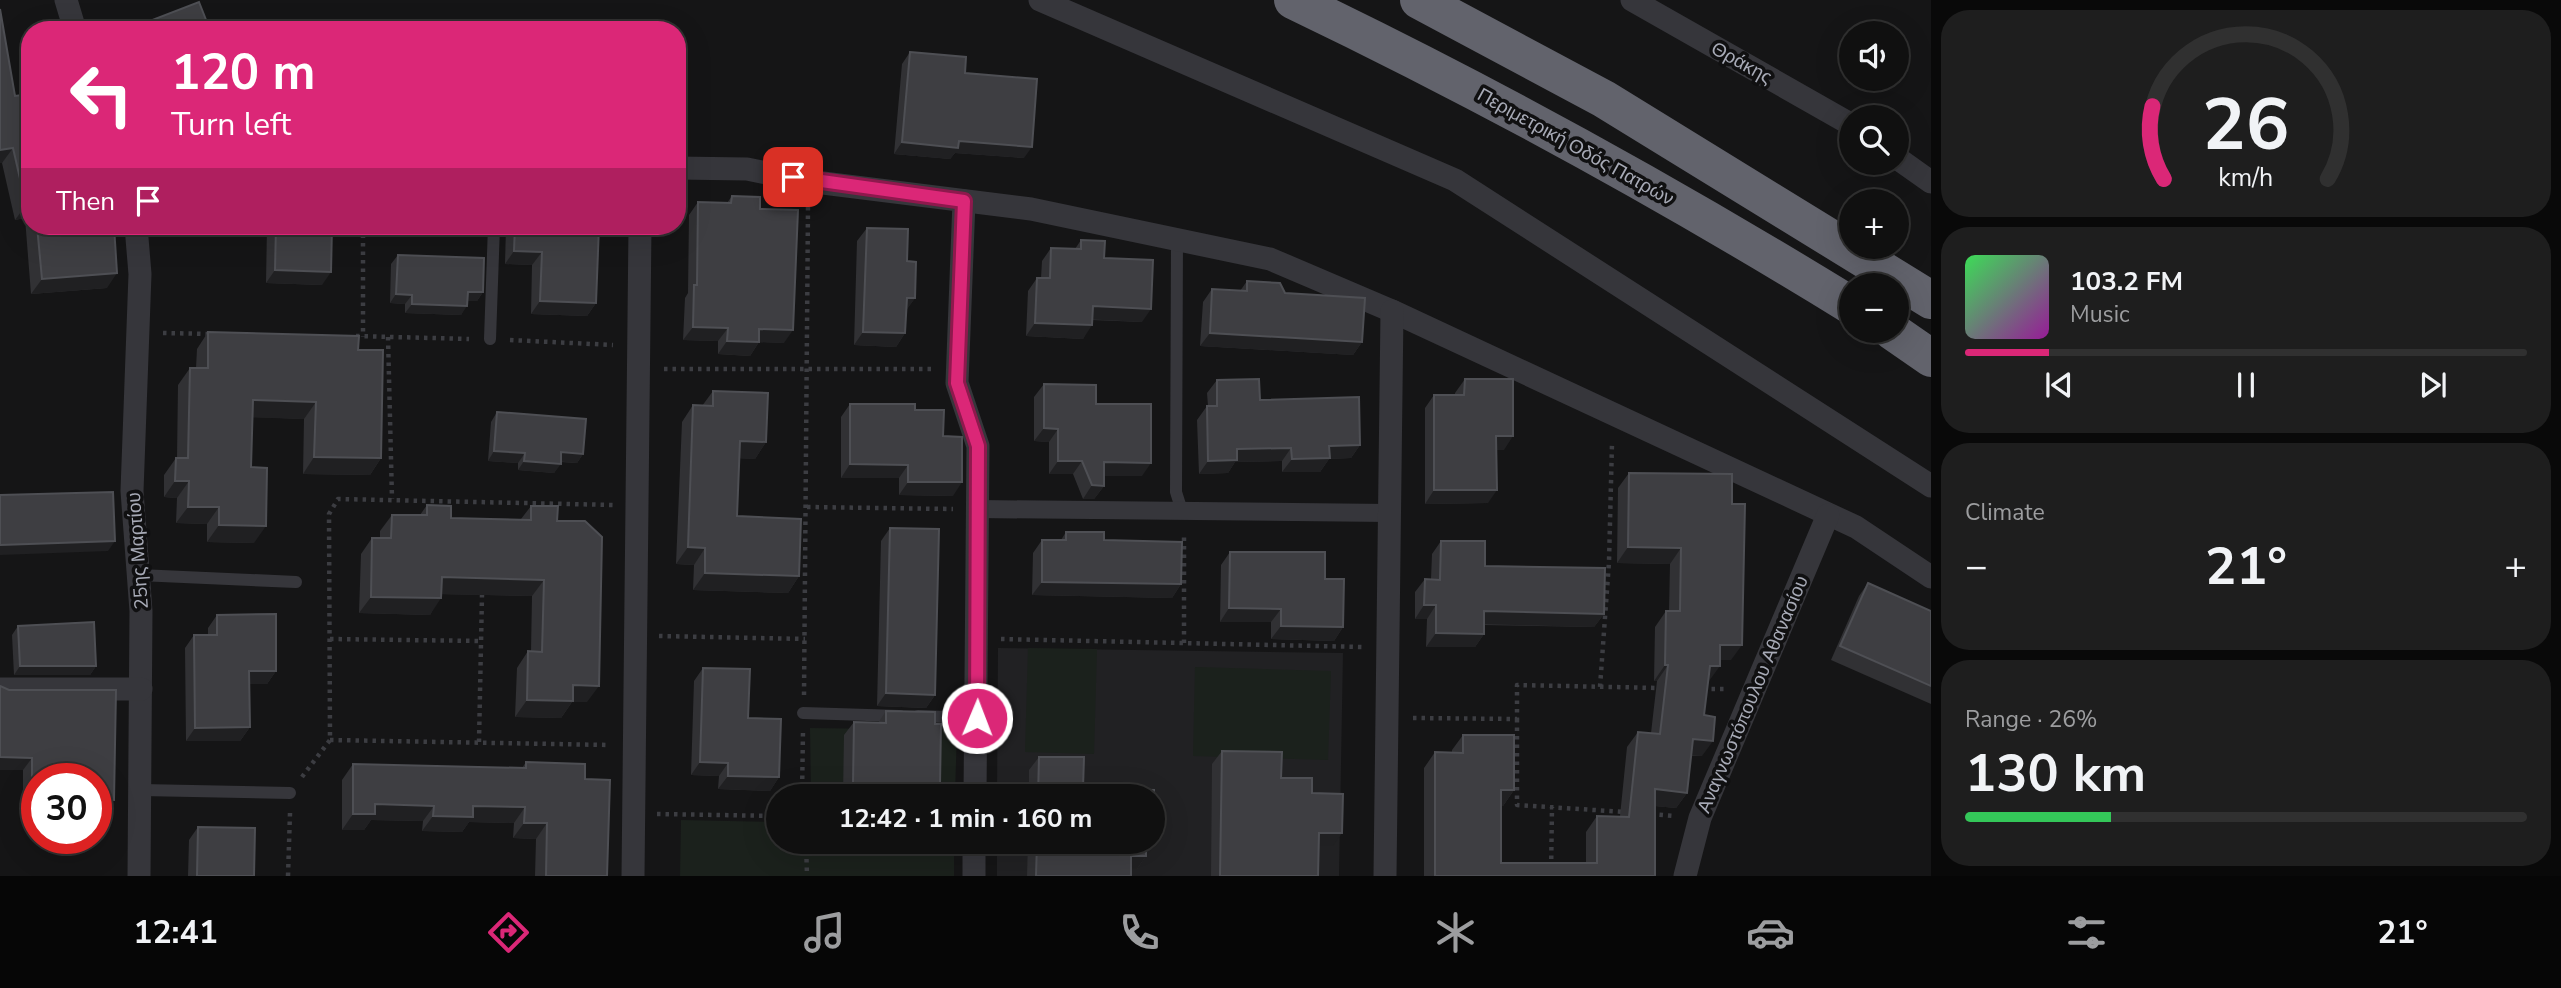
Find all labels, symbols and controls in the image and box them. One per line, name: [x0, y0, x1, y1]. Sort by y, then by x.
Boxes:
map controls: [1839, 21, 1909, 343]
button: sound: [1839, 21, 1909, 91]
street label: Θράκης: [1706, 36, 1777, 90]
text: 120 m: [171, 39, 315, 106]
icon: left: [56, 49, 147, 140]
text: 26: [2202, 76, 2290, 176]
street label: Περιμετρική Οδός Πατρών: [1472, 82, 1679, 212]
text: Turn left: [171, 103, 291, 146]
button: search: [1839, 105, 1909, 175]
pin: [763, 147, 823, 207]
icon: arrive: [774, 158, 812, 196]
text: km/h: [2218, 161, 2274, 195]
icon: arrive: [129, 182, 167, 220]
text: Then: [56, 184, 115, 219]
button: +: [1839, 189, 1909, 259]
text: 103.2 FM: [2070, 264, 2183, 299]
button: −: [1839, 273, 1909, 343]
text: Music: [2070, 299, 2130, 330]
icon: previous: [2040, 366, 2078, 404]
icon: pause: [2227, 366, 2265, 404]
icon: next: [2414, 366, 2452, 404]
street label: 25ης Μαρτίου: [121, 491, 155, 610]
text: Climate: [1965, 497, 2045, 528]
text: 21°: [2205, 531, 2287, 602]
text: −: [1965, 541, 1988, 592]
text: +: [2504, 541, 2527, 592]
street label: Αναγνωστόπουλου Αθανασίου: [1691, 572, 1815, 817]
position arrow: [940, 681, 1014, 755]
text: Range · 26%: [1965, 704, 2097, 735]
text: 130 km: [1965, 738, 2146, 809]
speed limit sign: 30: [21, 763, 112, 854]
text: 12:42 · 1 min · 160 m: [839, 801, 1092, 836]
icon: directions: [484, 908, 533, 957]
icon: music: [800, 908, 849, 957]
icon: phone: [1115, 908, 1164, 957]
icon: climate: [1431, 908, 1480, 957]
icon: car: [1746, 908, 1795, 957]
icon: filters: [2062, 908, 2111, 957]
text: 12:41: [133, 911, 218, 954]
text: 21°: [2377, 911, 2428, 954]

